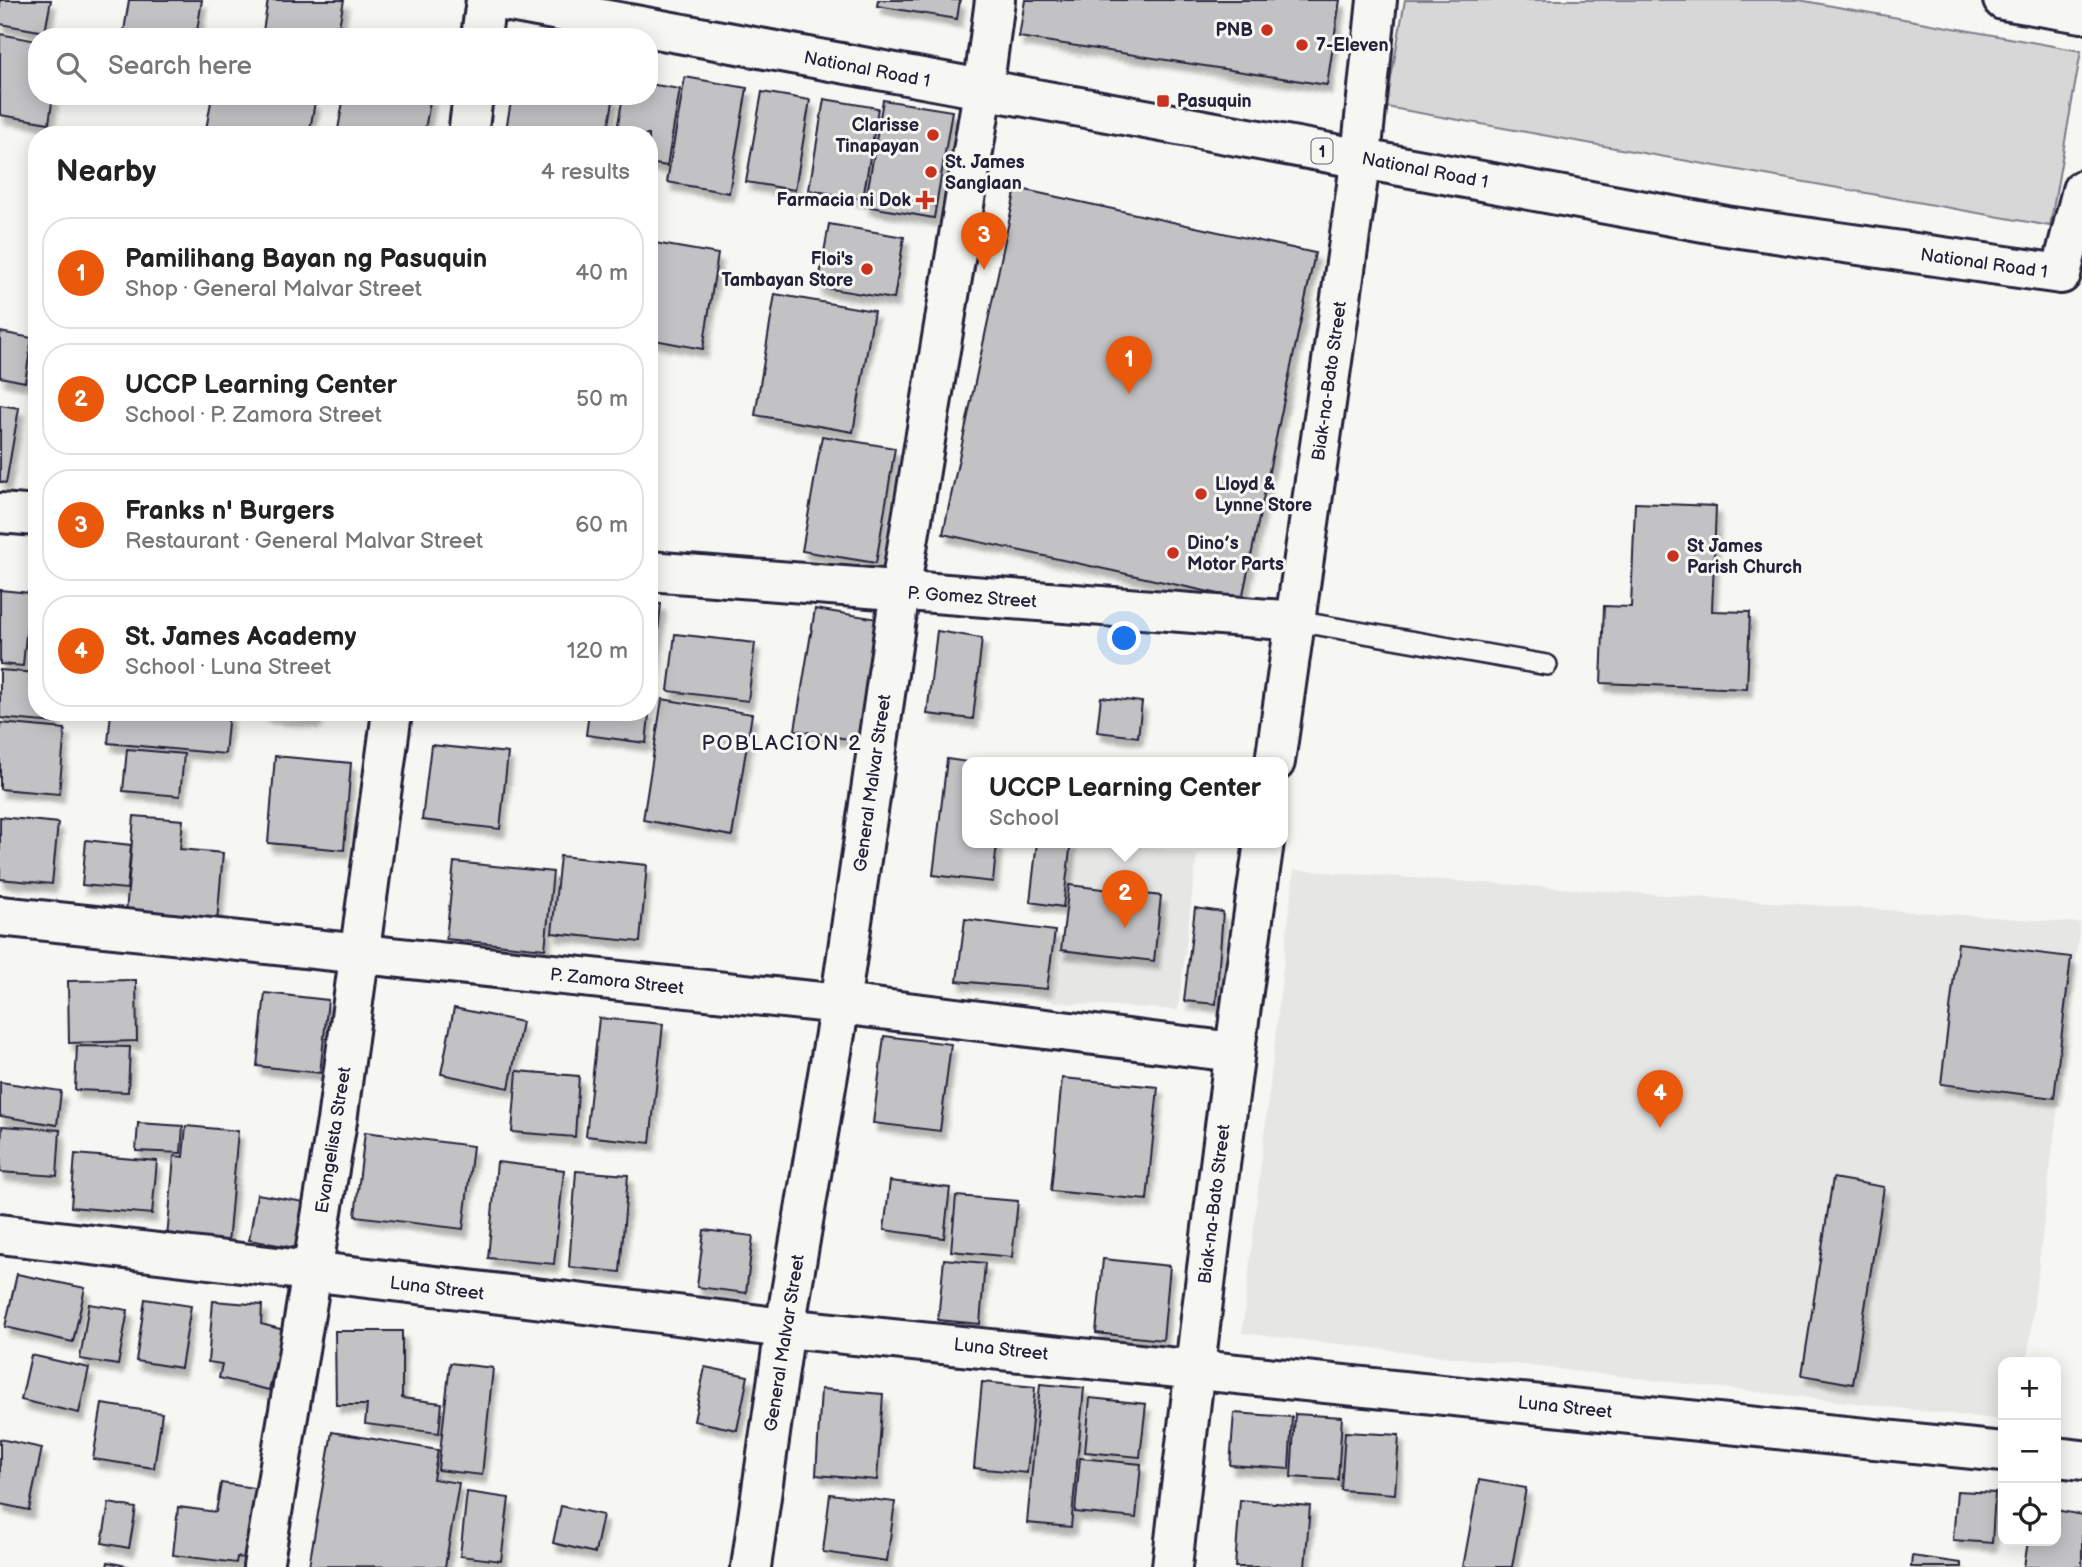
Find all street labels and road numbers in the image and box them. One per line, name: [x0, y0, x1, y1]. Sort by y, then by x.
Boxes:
street label: National Road 1: [802, 47, 932, 92]
road number: 1: [1312, 139, 1332, 164]
street label: National Road 1: [1360, 148, 1490, 193]
street label: National Road 1: [1919, 244, 2049, 283]
street label: Biak-na-Bato Street: [1308, 300, 1351, 462]
street label: P. Gomez Street: [907, 583, 1038, 613]
street label: General Malvar Street: [850, 693, 895, 873]
street label: P. Zamora Street: [549, 964, 685, 999]
street label: Evangelista Street: [312, 1065, 356, 1215]
street label: Biak-na-Bato Street: [1194, 1123, 1235, 1285]
street label: General Malvar Street: [760, 1253, 809, 1433]
street label: Luna Street: [389, 1272, 486, 1305]
street label: Luna Street: [953, 1334, 1050, 1365]
street label: Luna Street: [1517, 1392, 1614, 1423]

